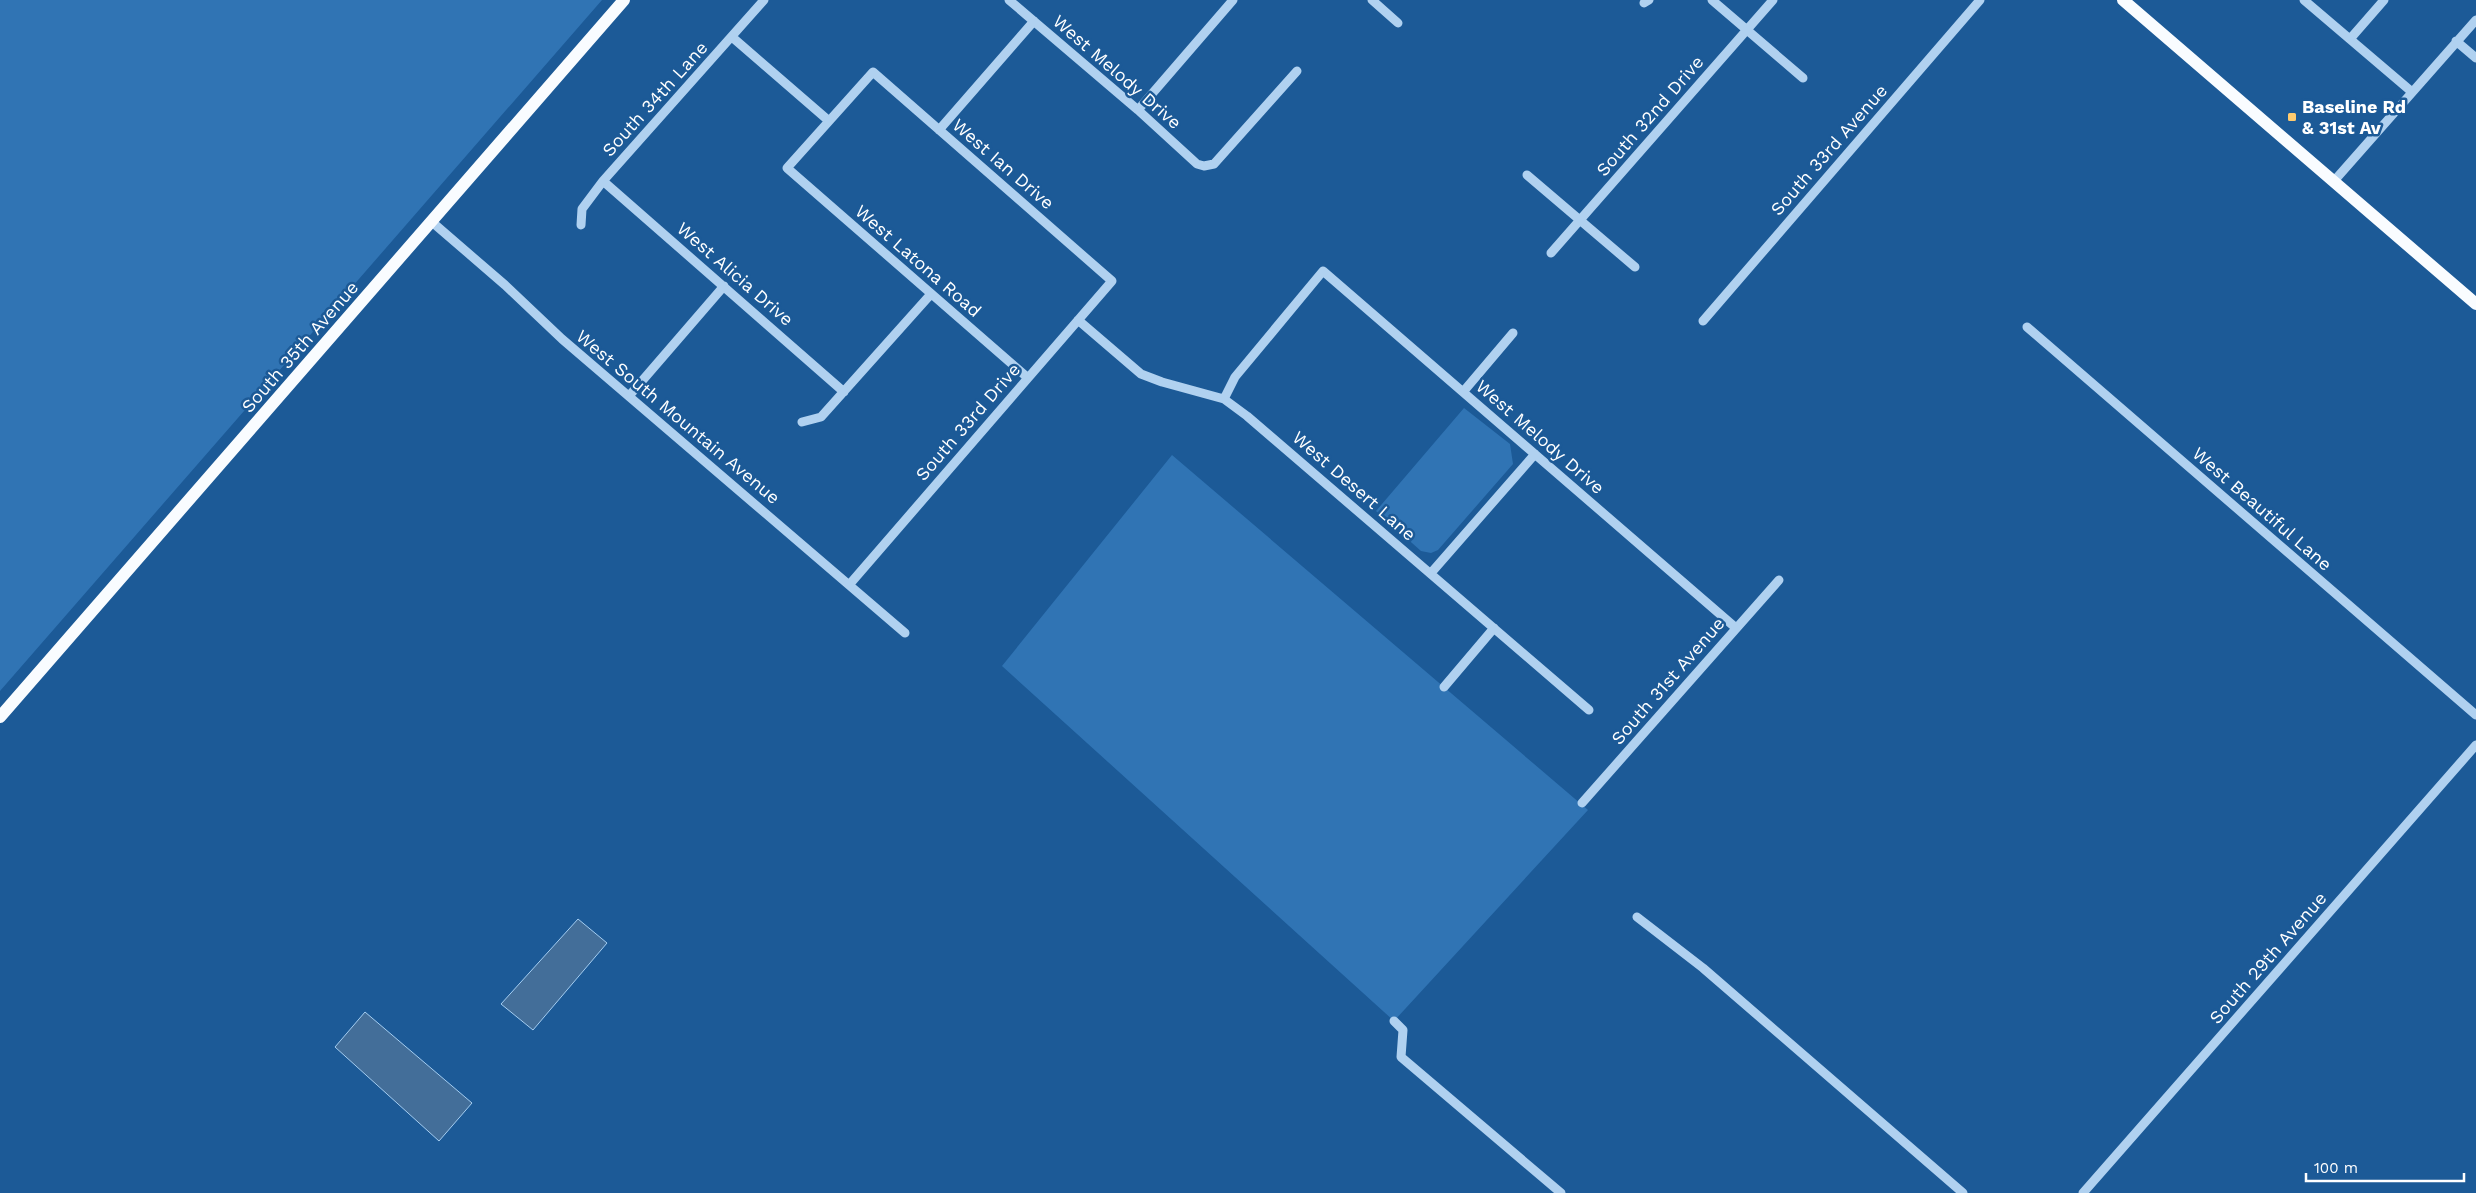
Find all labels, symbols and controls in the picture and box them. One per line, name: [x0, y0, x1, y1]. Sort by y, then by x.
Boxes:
street label: West Melody Drive: [1049, 10, 1186, 133]
street label: South 34th Lane: [598, 37, 712, 160]
street label: South 32nd Drive: [1592, 51, 1708, 180]
street label: South 33rd Avenue: [1766, 80, 1891, 219]
place label: Baseline Rd & 31st Av: [2302, 96, 2406, 138]
marker: Baseline Rd & 31st Av: [2286, 111, 2298, 123]
street label: West Ian Drive: [948, 114, 1058, 213]
street label: West Latona Road: [851, 200, 986, 321]
street label: West Alicia Drive: [673, 217, 798, 330]
street label: South 35th Avenue: [237, 277, 362, 417]
street label: West South Mountain Avenue: [572, 325, 784, 508]
street label: South 33rd Drive: [911, 359, 1024, 485]
street label: West Melody Drive: [1472, 375, 1609, 498]
street label: West Desert Lane: [1288, 426, 1420, 545]
street label: West Beautiful Lane: [2188, 442, 2336, 575]
street label: South 31st Avenue: [1607, 613, 1729, 749]
street label: South 29th Avenue: [2205, 888, 2331, 1028]
scale bar: [2306, 1150, 2464, 1182]
text: 100 m: [2314, 1159, 2358, 1177]

